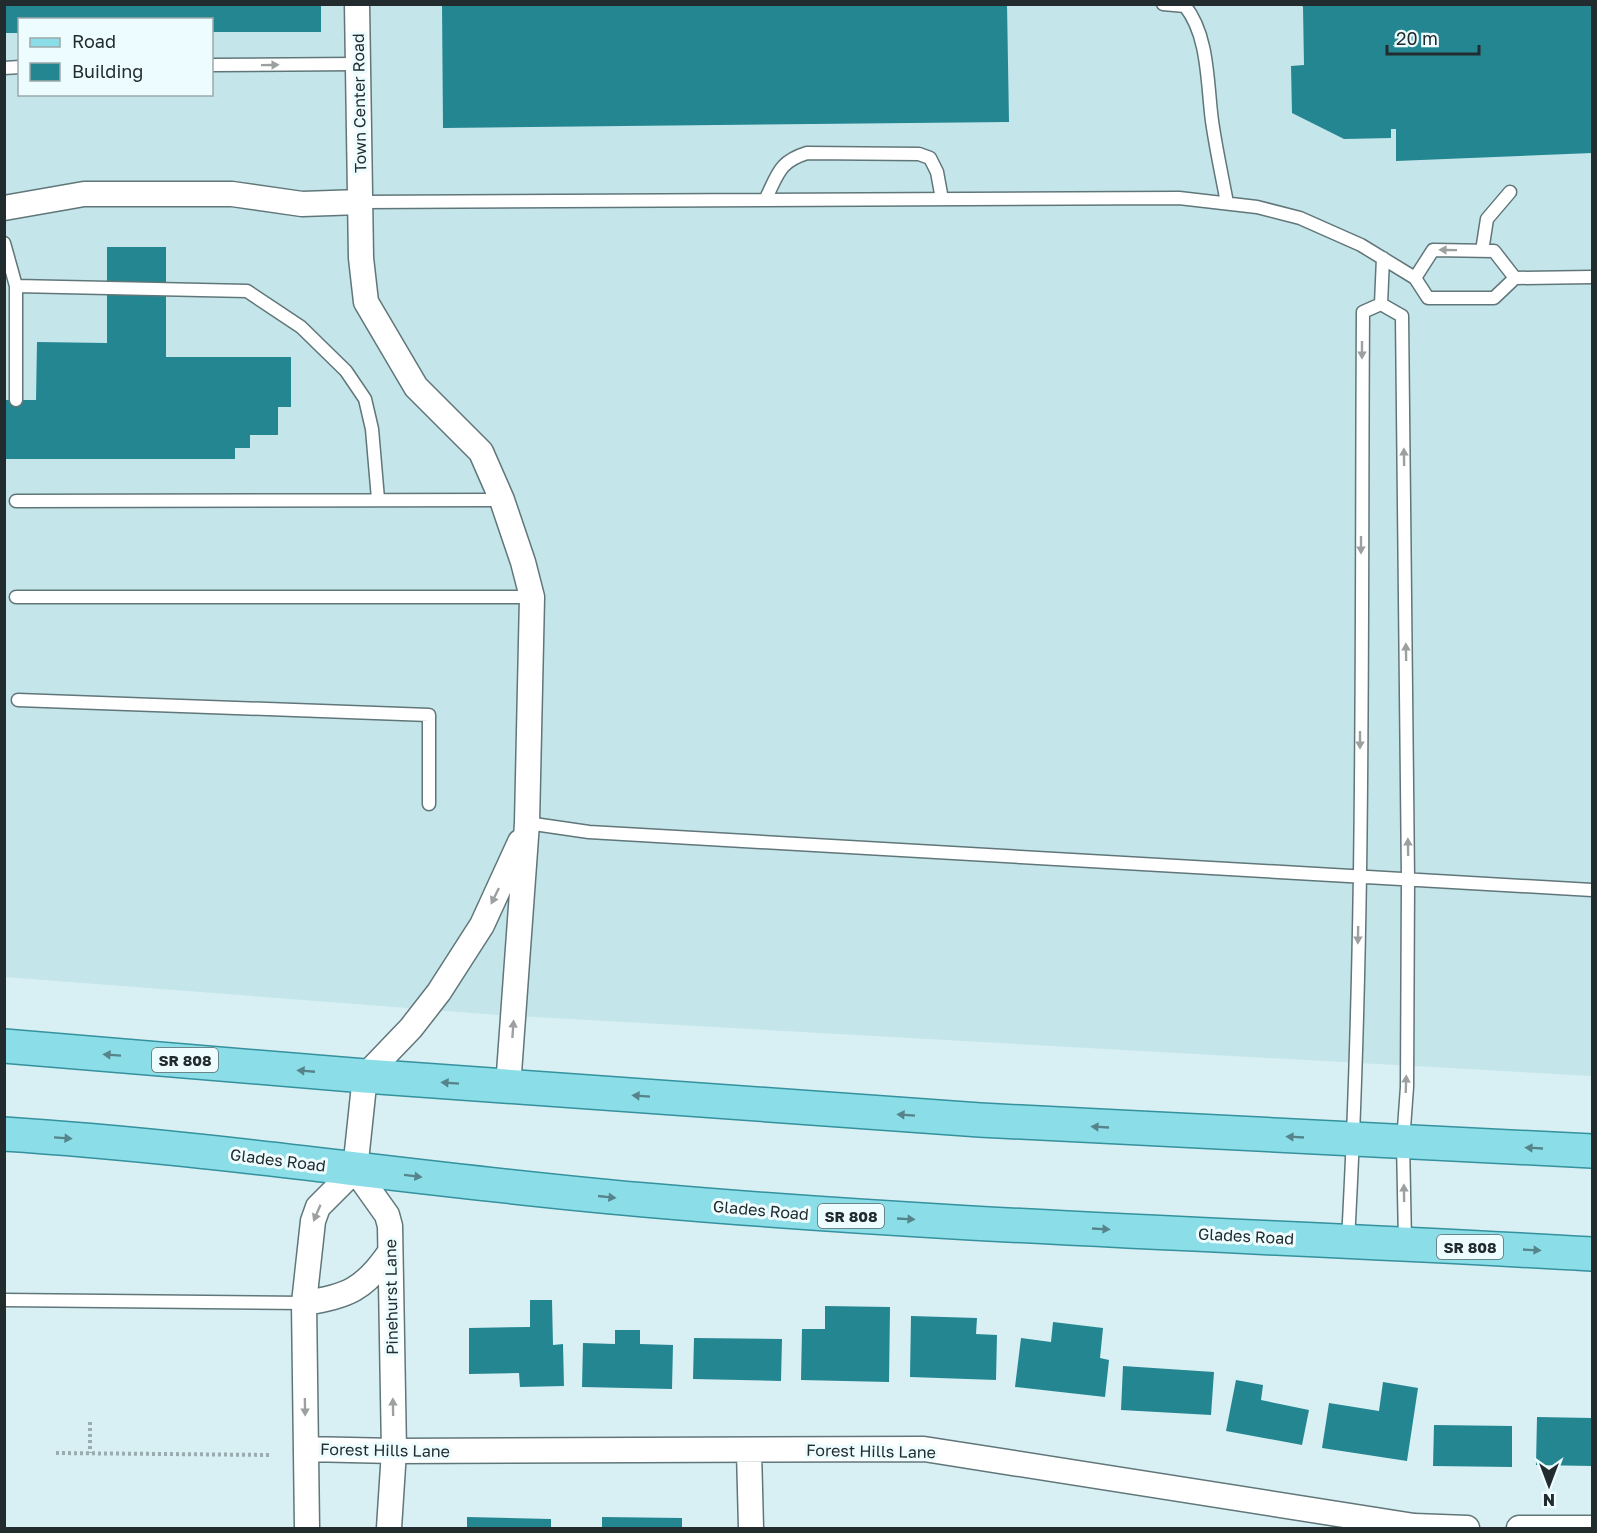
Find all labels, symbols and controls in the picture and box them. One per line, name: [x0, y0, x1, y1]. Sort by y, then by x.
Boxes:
legend: [18, 18, 213, 96]
scale bar: [1387, 18, 1478, 56]
text: 20 m: [1396, 27, 1438, 49]
text: Road: [72, 30, 116, 52]
street label: Town Center Road: [348, 33, 370, 173]
text: Building: [72, 60, 143, 82]
one-way arrow: [260, 60, 279, 70]
one-way arrow: [1439, 246, 1458, 255]
one-way arrow: [1357, 341, 1367, 360]
one-way arrow: [1399, 448, 1409, 467]
one-way arrow: [1356, 536, 1366, 555]
one-way arrow: [1401, 643, 1411, 662]
one-way arrow: [1355, 731, 1365, 750]
one-way arrow: [1403, 838, 1413, 857]
one-way arrow: [491, 888, 500, 905]
one-way arrow: [1354, 926, 1363, 945]
one-way arrow: [508, 1019, 518, 1038]
road number: SR 808: [152, 1048, 218, 1072]
one-way arrow: [103, 1050, 122, 1059]
one-way arrow: [297, 1066, 316, 1076]
one-way arrow: [1402, 1075, 1411, 1094]
one-way arrow: [441, 1078, 460, 1087]
one-way arrow: [632, 1091, 651, 1101]
one-way arrow: [896, 1110, 915, 1120]
one-way arrow: [1091, 1122, 1110, 1131]
one-way arrow: [53, 1133, 72, 1142]
one-way arrow: [1285, 1133, 1304, 1142]
street label: Glades Road: [229, 1144, 327, 1176]
one-way arrow: [1525, 1144, 1544, 1153]
one-way arrow: [404, 1172, 423, 1181]
one-way arrow: [1399, 1183, 1408, 1202]
one-way arrow: [598, 1192, 617, 1202]
street label: Glades Road: [712, 1196, 810, 1224]
road number: SR 808: [818, 1204, 884, 1228]
one-way arrow: [312, 1205, 322, 1223]
one-way arrow: [897, 1215, 916, 1224]
street label: Glades Road: [1197, 1223, 1295, 1249]
one-way arrow: [1092, 1225, 1111, 1234]
road number: SR 808: [1437, 1235, 1503, 1259]
street label: Pinehurst Lane: [380, 1239, 402, 1355]
one-way arrow: [1523, 1246, 1542, 1255]
one-way arrow: [300, 1397, 310, 1416]
one-way arrow: [389, 1398, 398, 1417]
street label: Forest Hills Lane: [320, 1439, 450, 1461]
street label: Forest Hills Lane: [806, 1440, 936, 1462]
north arrow: [1519, 1455, 1579, 1515]
text: N: [1543, 1490, 1555, 1510]

